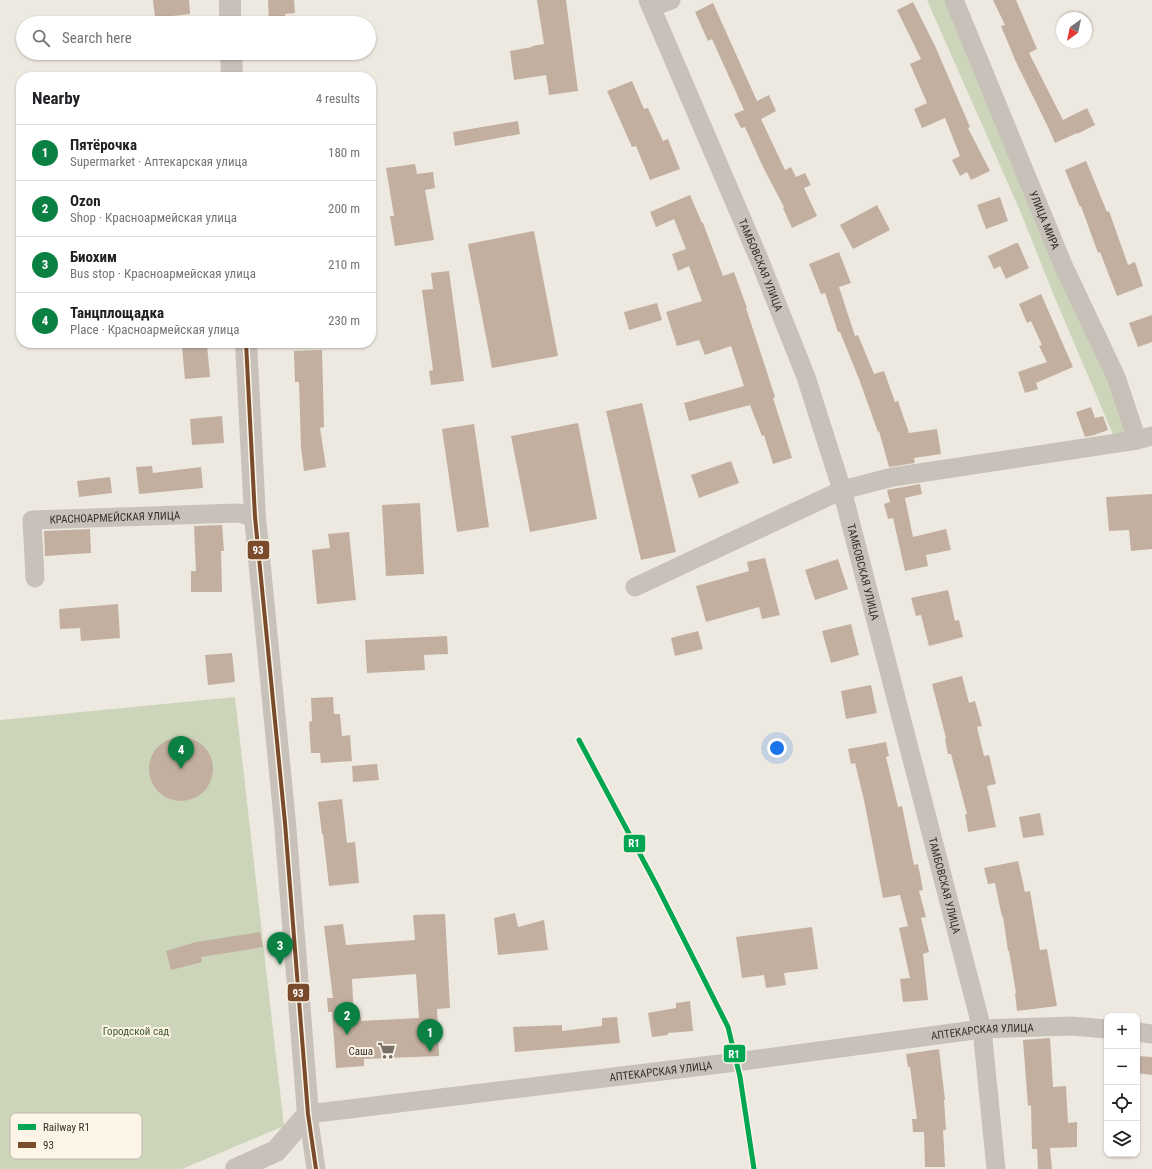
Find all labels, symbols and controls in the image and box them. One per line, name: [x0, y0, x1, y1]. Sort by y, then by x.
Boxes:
north arrow: [1056, 12, 1092, 48]
search box: [16, 16, 376, 60]
icon: search: [30, 27, 52, 49]
text: Search here: [62, 29, 132, 47]
text: Nearby: [32, 88, 80, 108]
text: 4 results: [316, 91, 360, 106]
text: Пятёрочка: [70, 136, 137, 154]
text: 1: [42, 145, 48, 160]
text: 180 m: [328, 145, 360, 160]
text: Supermarket · Аптекарская улица: [70, 154, 248, 169]
street label: УЛИЦА МИРА: [1026, 189, 1062, 252]
text: Ozon: [70, 192, 101, 210]
text: 2: [42, 201, 48, 216]
text: 200 m: [328, 201, 360, 216]
text: Shop · Красноармейская улица: [70, 210, 237, 225]
street label: ТАМБОВСКАЯ УЛИЦА: [736, 217, 785, 314]
text: Биохим: [70, 248, 117, 266]
text: 3: [42, 257, 48, 272]
text: 210 m: [328, 257, 360, 272]
text: Bus stop · Красноармейская улица: [70, 266, 256, 281]
text: Танцплощадка: [70, 304, 164, 322]
text: 4: [42, 313, 48, 328]
text: 230 m: [328, 313, 360, 328]
text: Place · Красноармейская улица: [70, 322, 240, 337]
street label: КРАСНОАРМЕЙСКАЯ УЛИЦА: [49, 509, 181, 526]
street label: ТАМБОВСКАЯ УЛИЦА: [844, 522, 882, 622]
line badge: 93: [247, 540, 270, 560]
text: 93: [252, 544, 264, 557]
pin: 4: [168, 736, 194, 769]
your location: [767, 738, 787, 758]
line badge: R1: [623, 834, 646, 853]
street label: ТАМБОВСКАЯ УЛИЦА: [926, 836, 963, 936]
text: R1: [628, 837, 640, 850]
pin: 3: [267, 932, 293, 965]
line badge: 93: [287, 983, 310, 1002]
text: 93: [292, 987, 304, 1000]
pin: 2: [334, 1002, 360, 1035]
map controls: [1104, 1013, 1140, 1157]
button: +: [1104, 1013, 1140, 1049]
pin: 1: [417, 1019, 443, 1052]
street label: АПТЕКАРСКАЯ УЛИЦА: [930, 1021, 1035, 1043]
park label: Городской сад: [103, 1025, 169, 1038]
supermarket icon: Саша: [376, 1041, 396, 1061]
line badge: R1: [723, 1044, 746, 1063]
place label: Саша: [348, 1045, 373, 1058]
text: R1: [728, 1048, 740, 1061]
button: −: [1104, 1049, 1140, 1085]
street label: АПТЕКАРСКАЯ УЛИЦА: [609, 1059, 714, 1084]
button: locate: [1104, 1085, 1140, 1121]
legend: [10, 1113, 142, 1159]
text: Railway R1: [43, 1121, 90, 1134]
button: layers: [1104, 1121, 1140, 1157]
text: 93: [43, 1139, 54, 1152]

